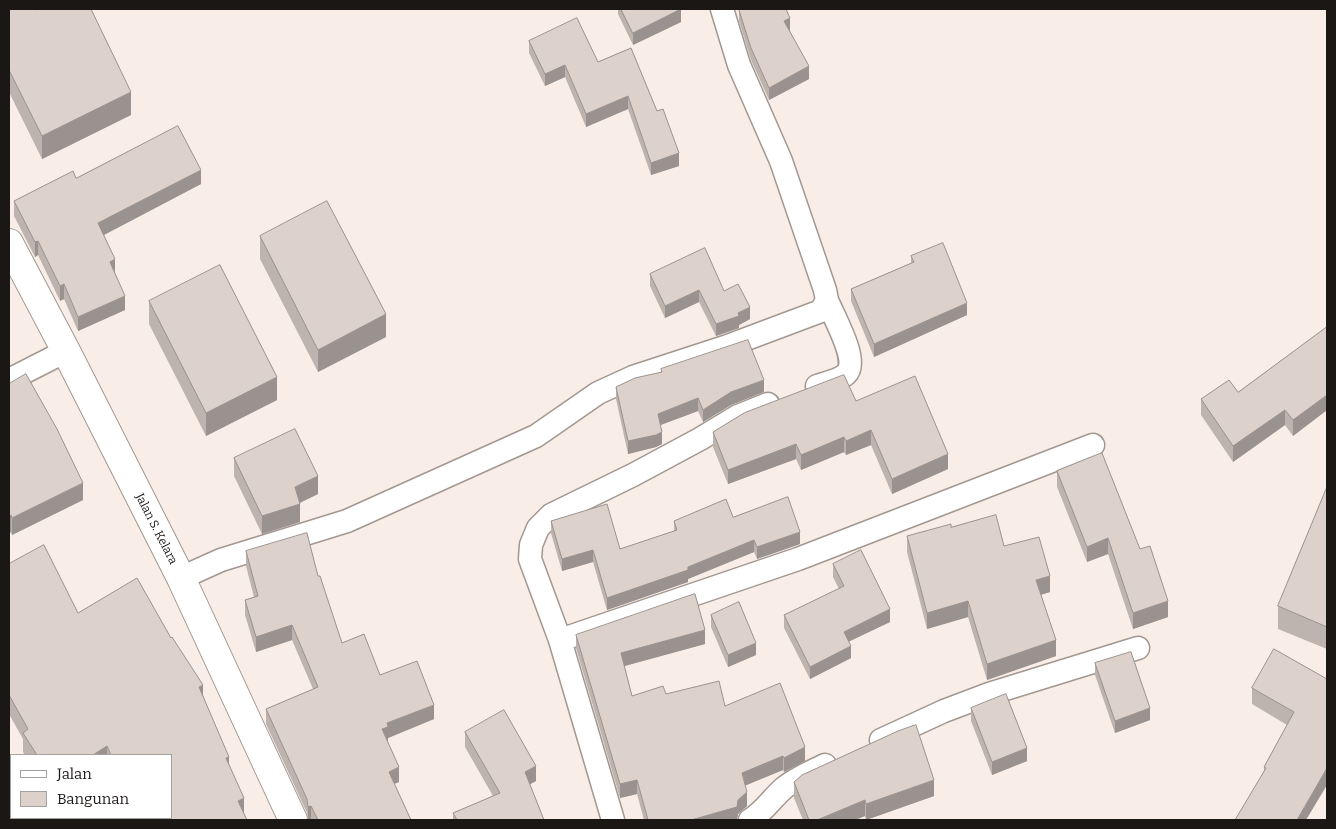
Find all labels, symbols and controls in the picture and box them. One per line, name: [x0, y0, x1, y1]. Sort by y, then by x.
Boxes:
street label: Jalan S. Kelara: [132, 491, 180, 567]
legend: [10, 754, 172, 819]
text: Jalan: [57, 765, 92, 783]
text: Bangunan: [57, 790, 129, 808]

